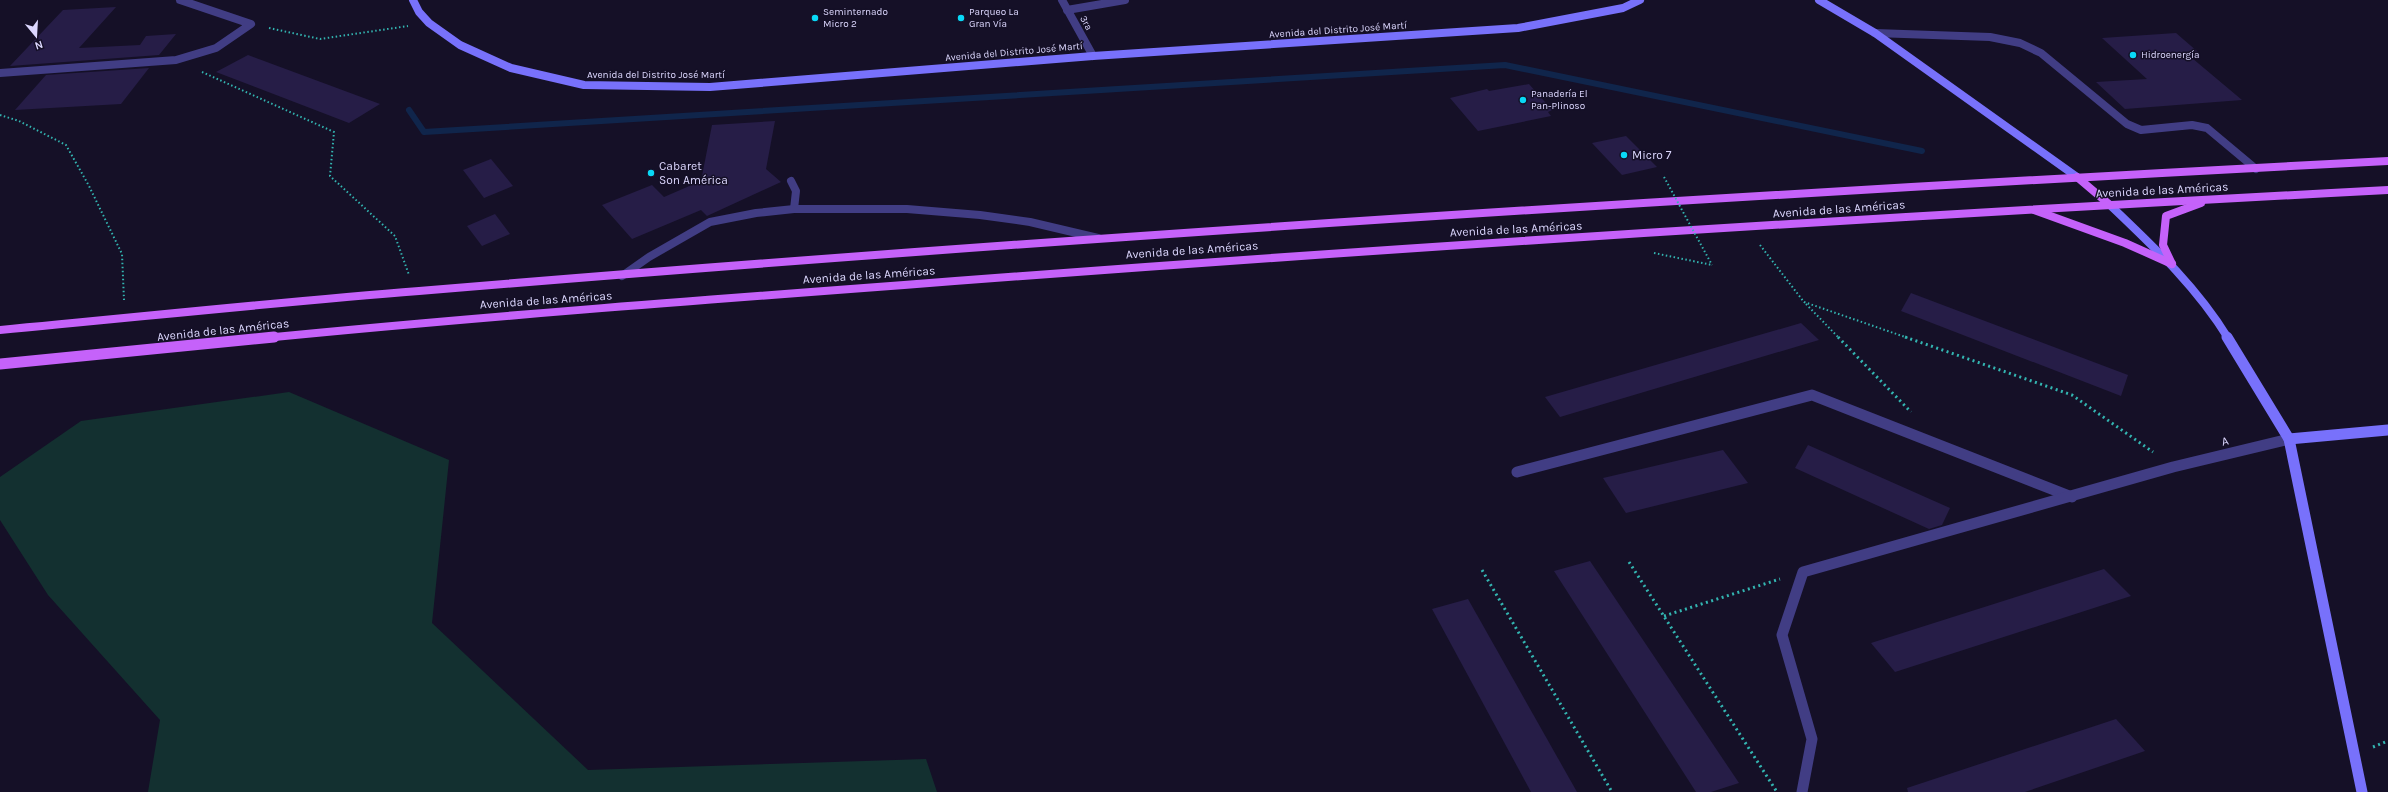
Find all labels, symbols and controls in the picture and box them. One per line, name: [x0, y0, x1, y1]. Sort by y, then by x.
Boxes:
place label: Seminternado Micro 2: [823, 6, 888, 30]
place label: Parqueo La Gran Vía: [969, 6, 1019, 30]
marker: Seminternado Micro 2: [810, 13, 820, 23]
marker: Parqueo La Gran Vía: [956, 13, 966, 23]
street label: 3ra: [1077, 14, 1095, 32]
north arrow: [16, 16, 56, 56]
street label: Avenida del Distrito José Martí: [1269, 19, 1407, 41]
text: N: [33, 38, 45, 52]
street label: Avenida del Distrito José Martí: [945, 40, 1083, 64]
place label: Hidroenergía: [2141, 49, 2200, 61]
marker: Hidroenergía: [2128, 50, 2138, 60]
street label: Avenida del Distrito José Martí: [587, 69, 725, 81]
place label: Panadería El Pan-Plinoso: [1531, 88, 1588, 112]
marker: Panadería El Pan-Plinoso: [1518, 95, 1528, 105]
place label: Micro 7: [1632, 148, 1672, 162]
marker: Micro 7: [1619, 150, 1629, 160]
place label: Cabaret Son América: [659, 159, 728, 187]
marker: Cabaret Son América: [646, 168, 656, 178]
street label: Avenida de las Américas: [2095, 180, 2229, 200]
street label: Avenida de las Américas: [1772, 197, 1906, 221]
street label: Avenida de las Américas: [1449, 219, 1583, 239]
street label: Avenida de las Américas: [1125, 238, 1259, 262]
street label: Avenida de las Américas: [802, 263, 936, 287]
street label: Avenida de las Américas: [479, 288, 613, 312]
street label: Avenida de las Américas: [156, 316, 290, 344]
street label: A: [2220, 433, 2230, 449]

